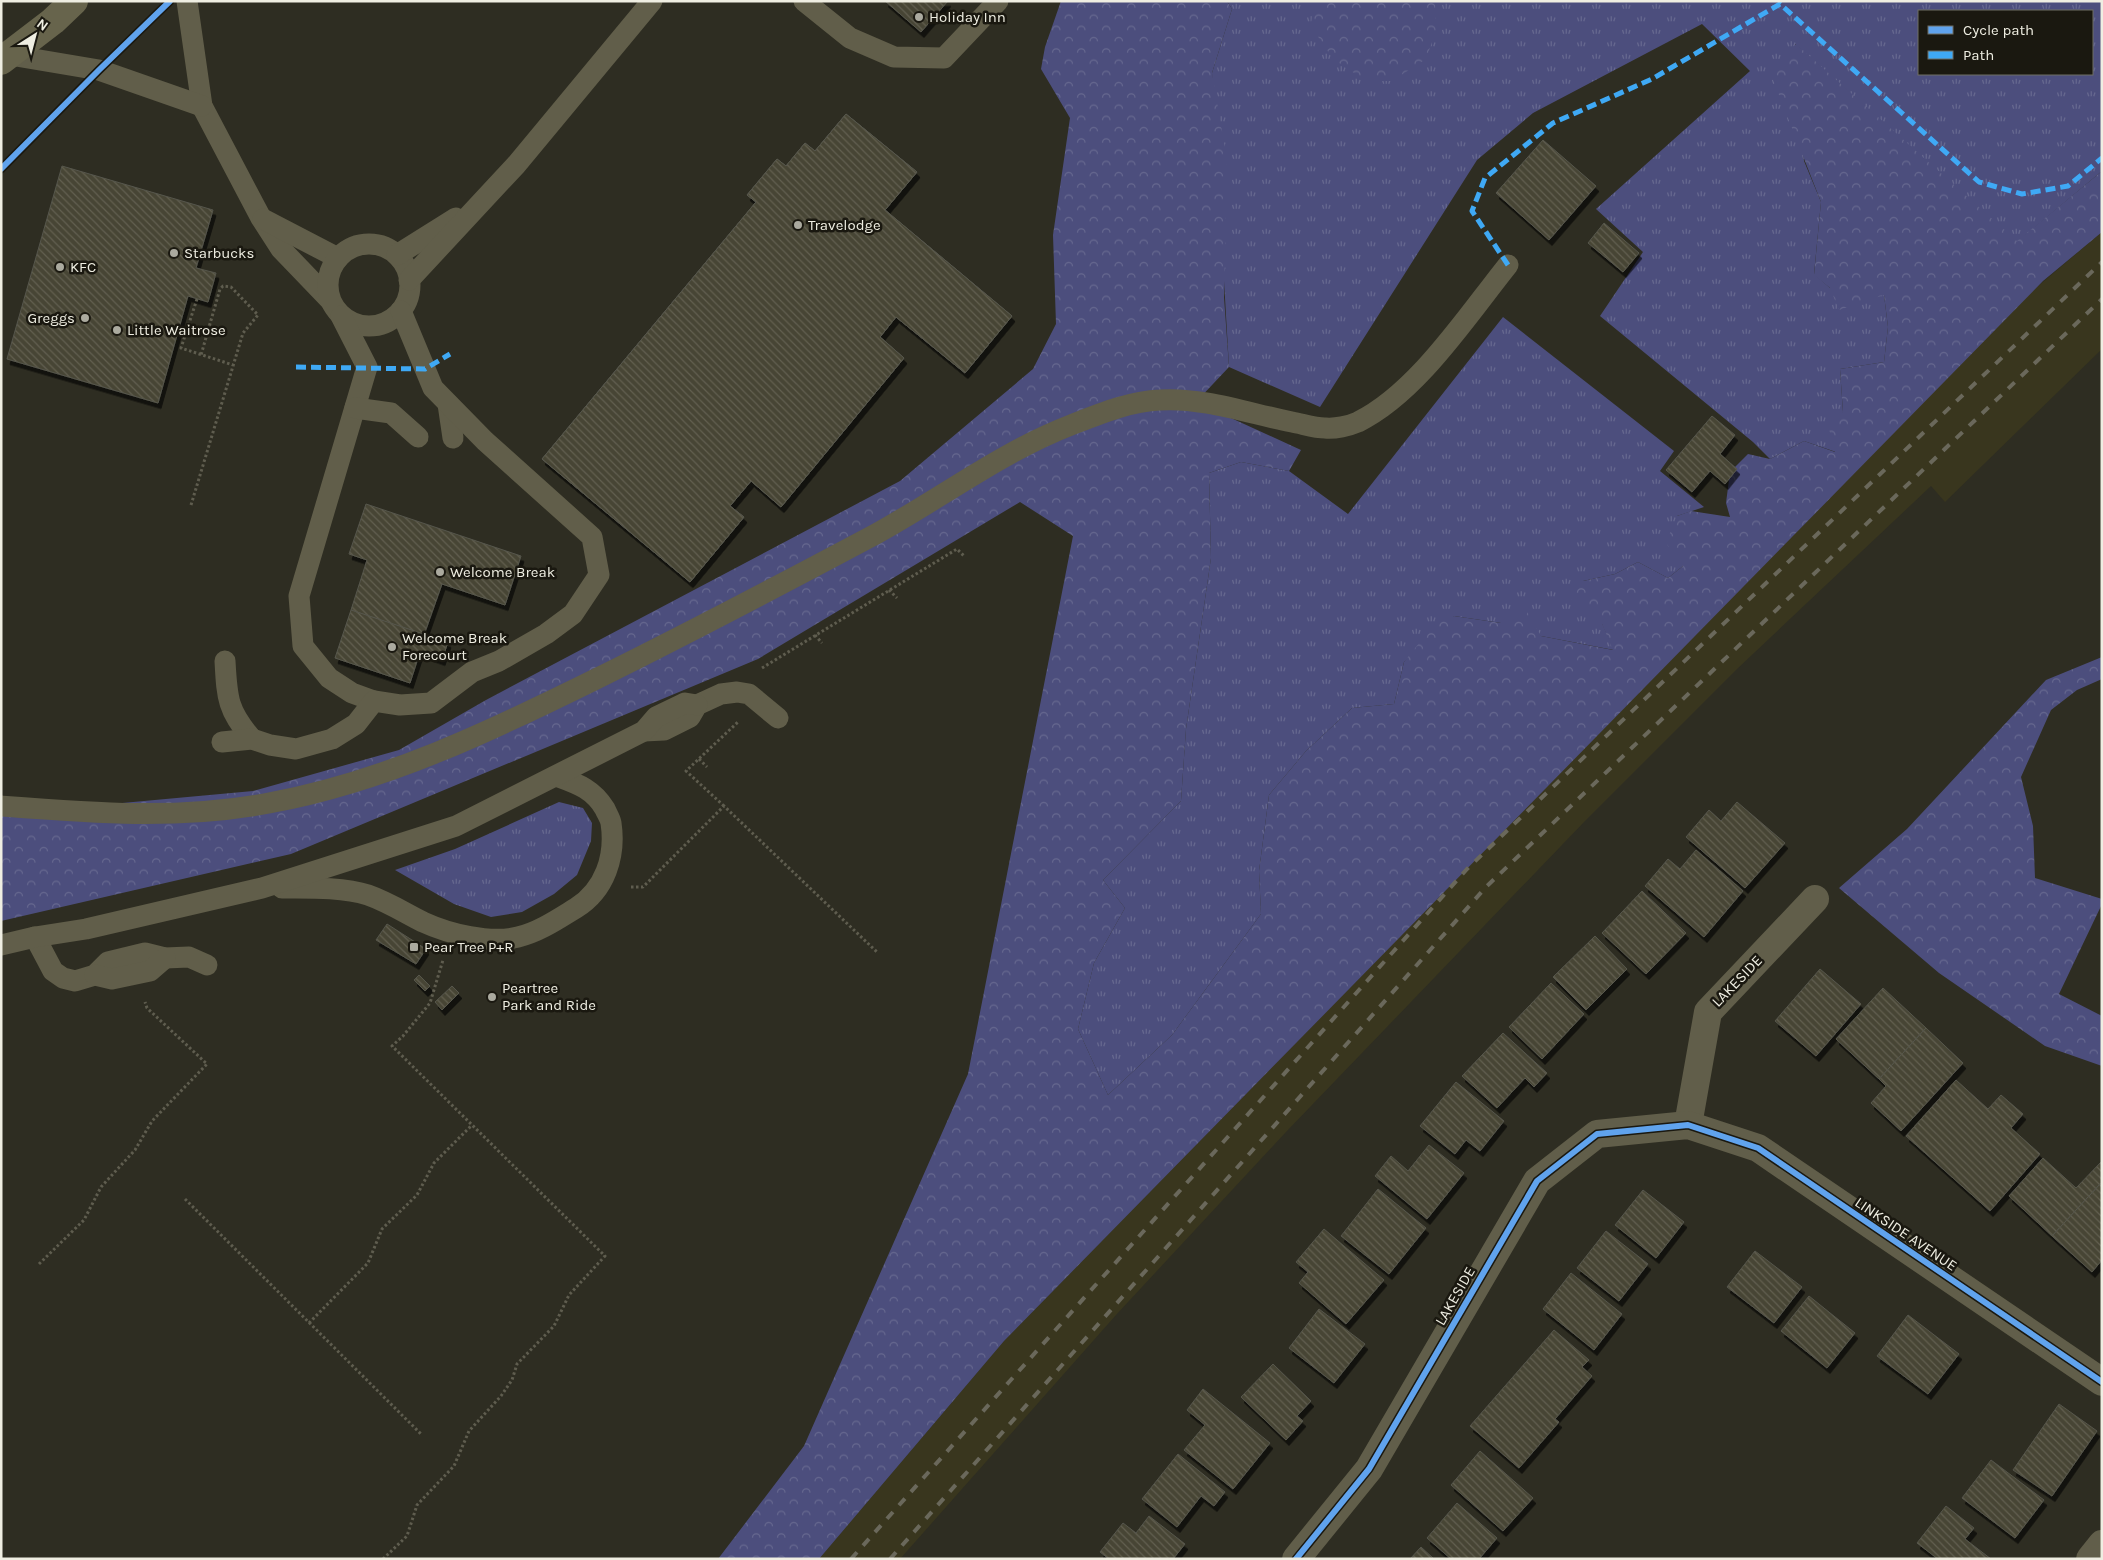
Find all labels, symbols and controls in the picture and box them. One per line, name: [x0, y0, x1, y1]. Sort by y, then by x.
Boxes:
place label: Holiday Inn: [929, 8, 1006, 26]
north arrow: [10, 10, 60, 60]
legend: [1918, 10, 2093, 75]
marker: Holiday Inn: [913, 11, 925, 23]
text: N: [33, 15, 51, 35]
text: Cycle path: [1963, 21, 2034, 39]
text: Path: [1963, 46, 1994, 64]
place label: Travelodge: [808, 216, 881, 234]
marker: Travelodge: [792, 219, 804, 231]
place label: Starbucks: [184, 244, 254, 262]
marker: Starbucks: [168, 247, 180, 259]
place label: KFC: [70, 258, 96, 276]
marker: KFC: [54, 261, 66, 273]
place label: Greggs: [27, 309, 75, 327]
marker: Greggs: [79, 312, 91, 324]
place label: Little Waitrose: [127, 321, 226, 339]
marker: Little Waitrose: [111, 324, 123, 336]
place label: Welcome Break: [450, 563, 555, 581]
marker: Welcome Break: [434, 566, 446, 578]
place label: Welcome Break Forecourt: [402, 629, 507, 664]
marker: Welcome Break Forecourt: [386, 641, 398, 653]
place label: Pear Tree P+R: [424, 938, 513, 956]
marker: Pear Tree P+R: [408, 941, 420, 953]
street label: LAKESIDE: [1708, 951, 1766, 1011]
place label: Peartree Park and Ride: [502, 979, 596, 1014]
marker: Peartree Park and Ride: [486, 991, 498, 1003]
street label: LINKSIDE AVENUE: [1852, 1193, 1960, 1275]
street label: LAKESIDE: [1431, 1263, 1479, 1329]

